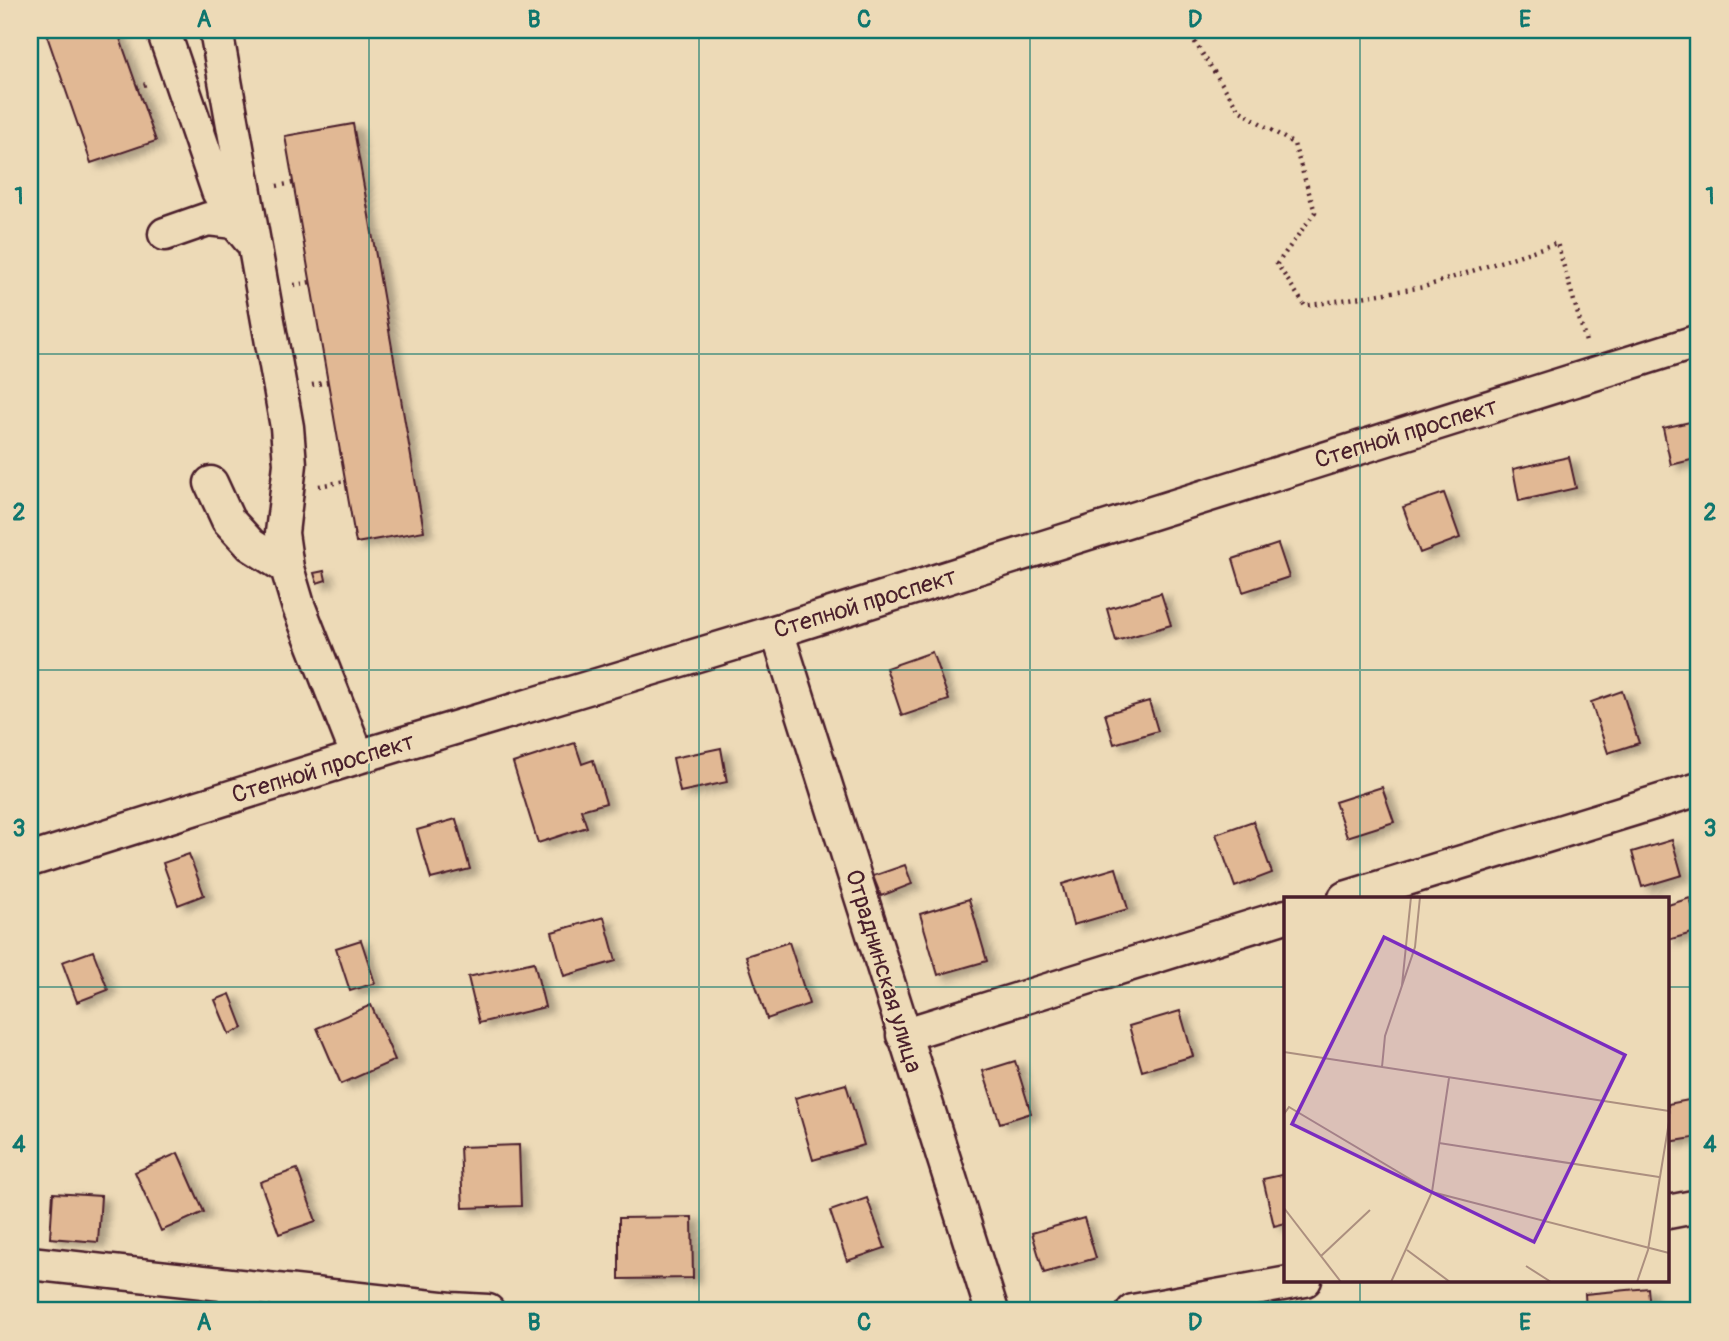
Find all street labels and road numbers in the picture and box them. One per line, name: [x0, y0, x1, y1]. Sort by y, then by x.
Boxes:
street label: Степной проспект: [1311, 392, 1501, 475]
street label: Степной проспект: [770, 562, 960, 645]
street label: Степной проспект: [228, 727, 418, 810]
street label: Отраднинская улица: [839, 866, 928, 1076]

